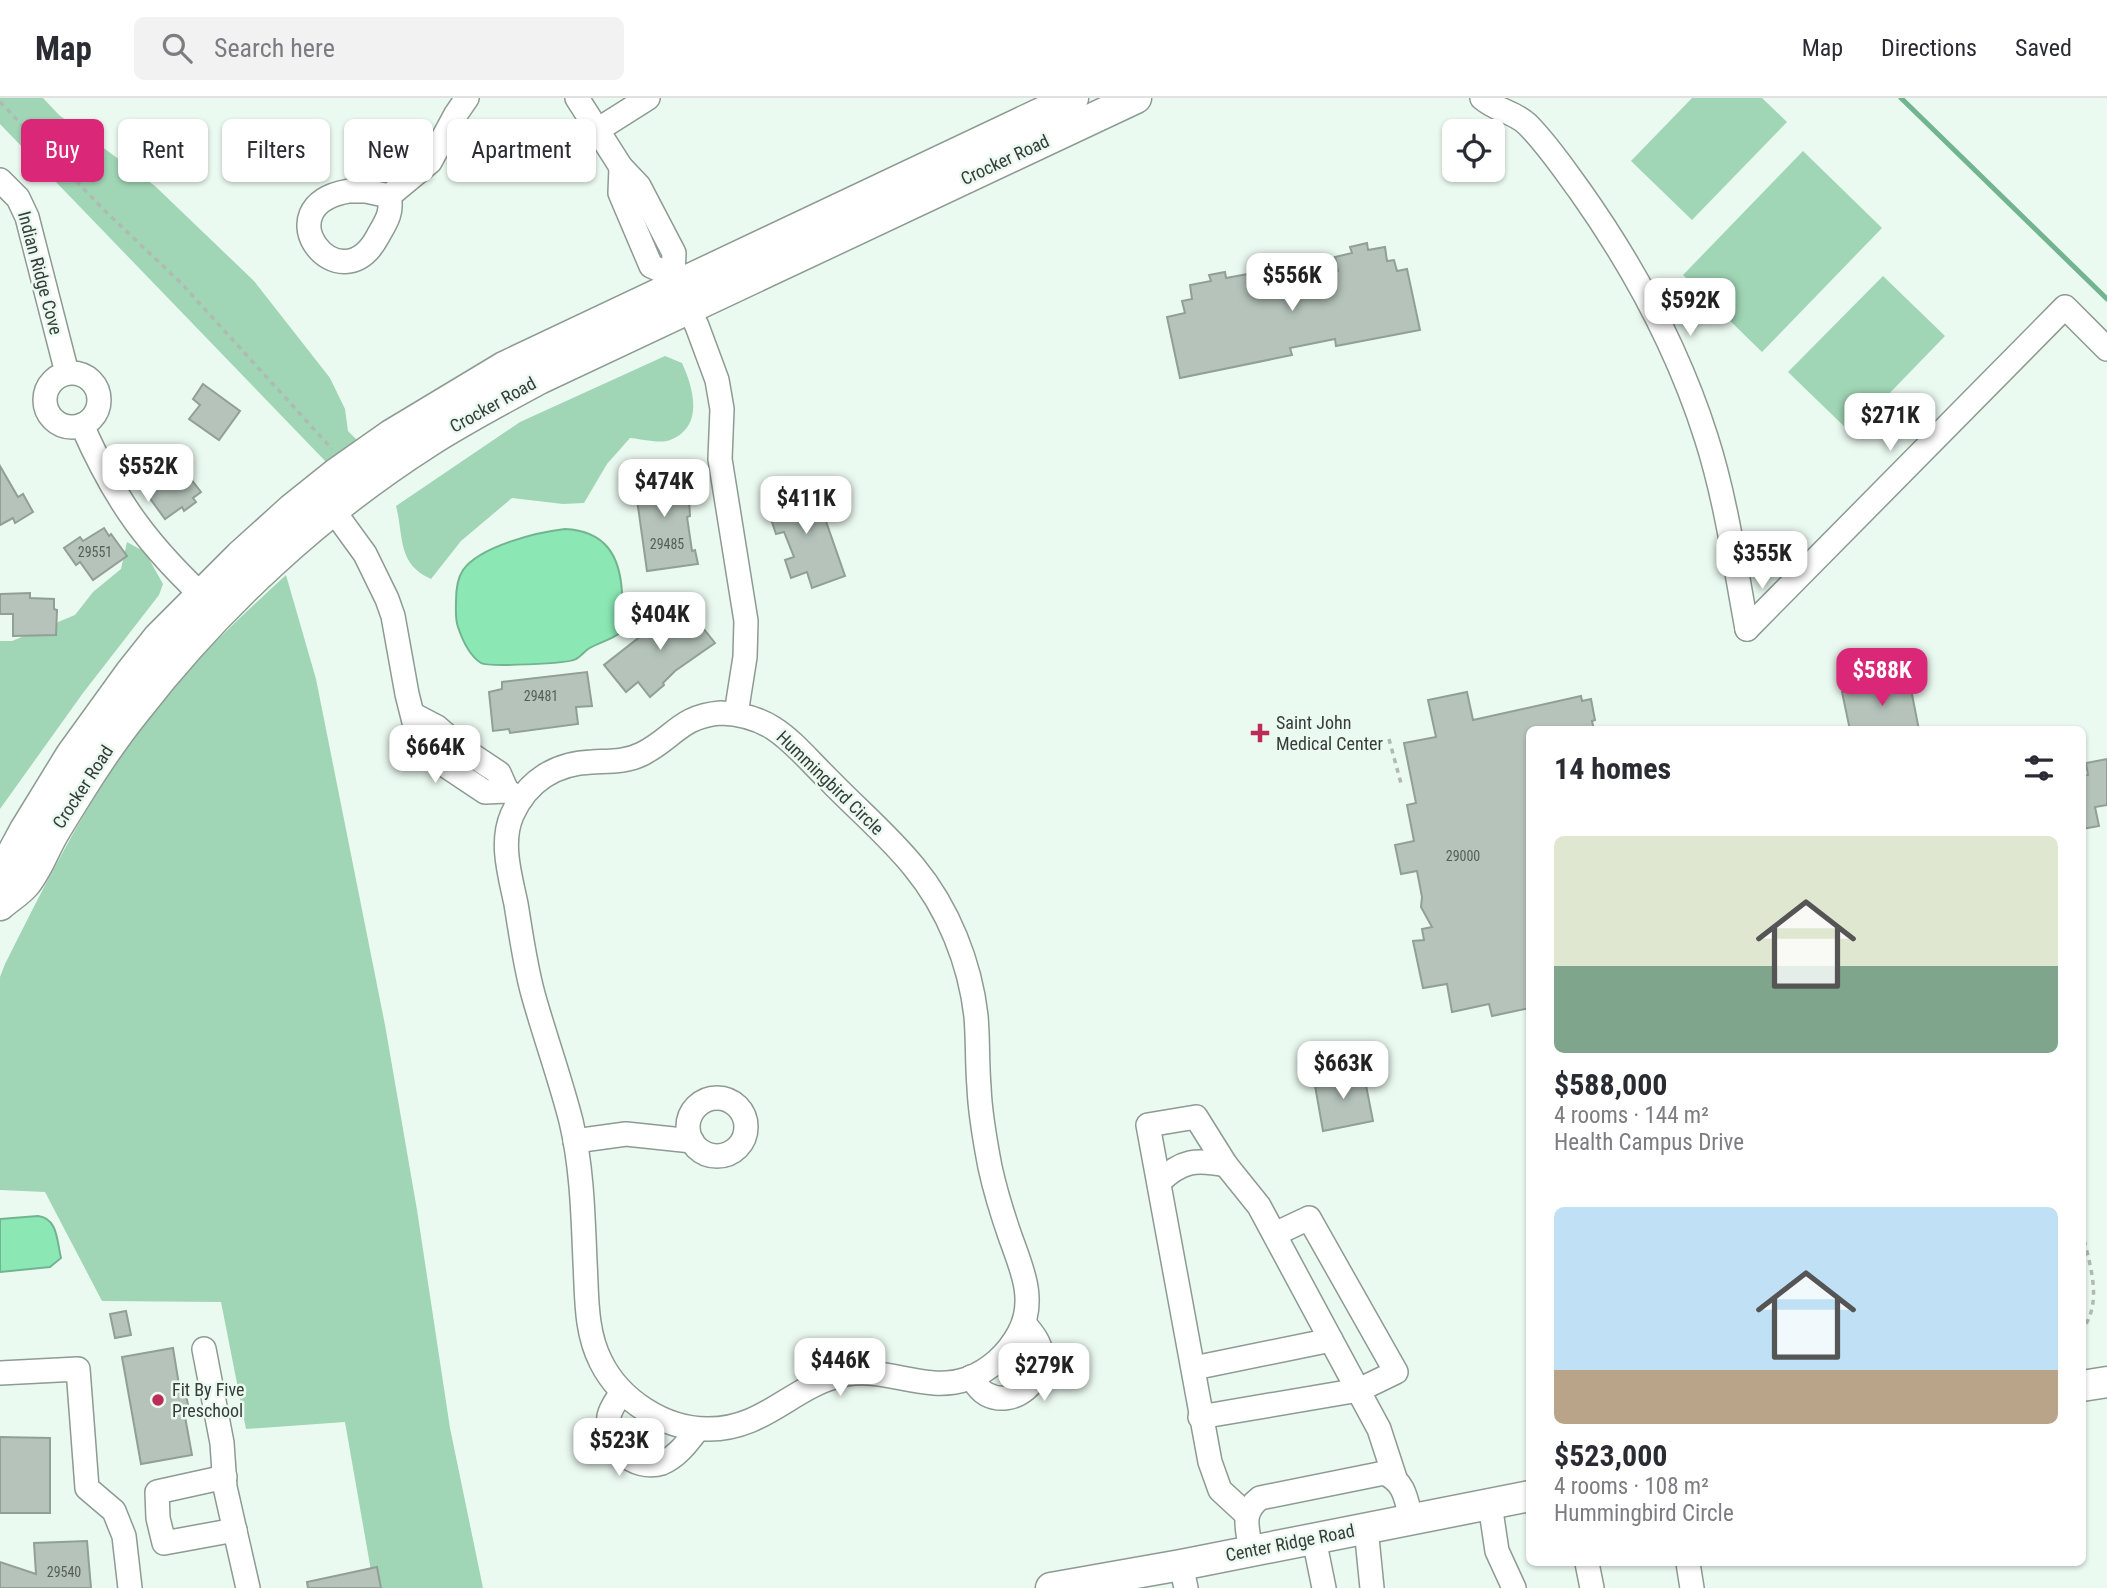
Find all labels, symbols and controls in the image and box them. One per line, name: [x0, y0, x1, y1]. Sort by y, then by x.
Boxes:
search box: [134, 17, 624, 80]
text: Map: [35, 29, 92, 68]
icon: search: [158, 29, 196, 67]
text: Search here: [214, 33, 335, 63]
text: Map: [1802, 34, 1843, 62]
text: Directions: [1881, 34, 1977, 62]
text: Saved: [2015, 34, 2072, 62]
chip: Buy: [21, 119, 104, 182]
chip: Rent: [118, 119, 208, 182]
chip: Filters: [222, 119, 330, 182]
chip: New: [344, 119, 433, 182]
chip: Apartment: [447, 119, 596, 182]
map controls: [1442, 119, 1505, 182]
button: locate: [1442, 119, 1505, 182]
street label: Crocker Road: [957, 130, 1052, 189]
street label: Indian Ridge Cove: [14, 209, 67, 337]
pin: $556K: [1243, 254, 1341, 313]
text: $556K: [1262, 262, 1322, 289]
pin: $592K: [1641, 278, 1739, 338]
text: $592K: [1660, 287, 1720, 314]
street label: Crocker Road: [446, 372, 539, 437]
pin: $271K: [1841, 394, 1939, 453]
text: $271K: [1860, 402, 1920, 429]
pin: $552K: [99, 444, 197, 504]
text: $552K: [118, 453, 178, 480]
pin: $474K: [615, 460, 713, 519]
text: $474K: [634, 468, 694, 495]
pin: $411K: [757, 476, 855, 536]
text: $411K: [776, 485, 836, 512]
pin: $355K: [1713, 532, 1811, 591]
house number: 29485: [650, 536, 684, 552]
text: $355K: [1732, 540, 1792, 567]
house number: 29551: [78, 544, 112, 560]
pin: $404K: [611, 592, 709, 652]
text: $404K: [630, 601, 690, 628]
pin: $588K: [1833, 648, 1931, 708]
text: $588K: [1852, 657, 1912, 684]
house number: 29481: [524, 688, 558, 704]
place label: Saint John Medical Center: [1276, 712, 1383, 754]
marker: Saint John Medical Center: [1250, 723, 1270, 743]
pin: $664K: [386, 726, 484, 785]
street label: Hummingbird Circle: [772, 726, 888, 839]
text: $664K: [405, 734, 465, 761]
street label: Crocker Road: [48, 741, 117, 832]
icon: filters: [2020, 749, 2058, 787]
text: 14 homes: [1554, 751, 1671, 786]
house number: 29000: [1446, 848, 1480, 864]
icon: home: [1743, 881, 1869, 1007]
pin: $663K: [1294, 1042, 1392, 1101]
text: $663K: [1313, 1050, 1373, 1077]
text: $588,000: [1554, 1067, 1667, 1102]
text: 4 rooms · 144 m²: [1554, 1102, 1709, 1129]
text: Health Campus Drive: [1554, 1129, 1744, 1156]
icon: home: [1743, 1252, 1869, 1378]
pin: $446K: [791, 1338, 889, 1398]
pin: $279K: [995, 1344, 1093, 1403]
text: $446K: [810, 1347, 870, 1374]
text: $279K: [1014, 1352, 1074, 1379]
place label: Fit By Five Preschool: [172, 1379, 245, 1421]
marker: Fit By Five Preschool: [150, 1392, 166, 1408]
pin: $523K: [570, 1418, 668, 1478]
text: $523K: [589, 1427, 649, 1454]
text: $523,000: [1554, 1438, 1667, 1473]
text: 4 rooms · 108 m²: [1554, 1473, 1709, 1500]
text: Hummingbird Circle: [1554, 1500, 1734, 1527]
street label: Center Ridge Road: [1224, 1520, 1356, 1565]
house number: 29540: [47, 1564, 81, 1580]

